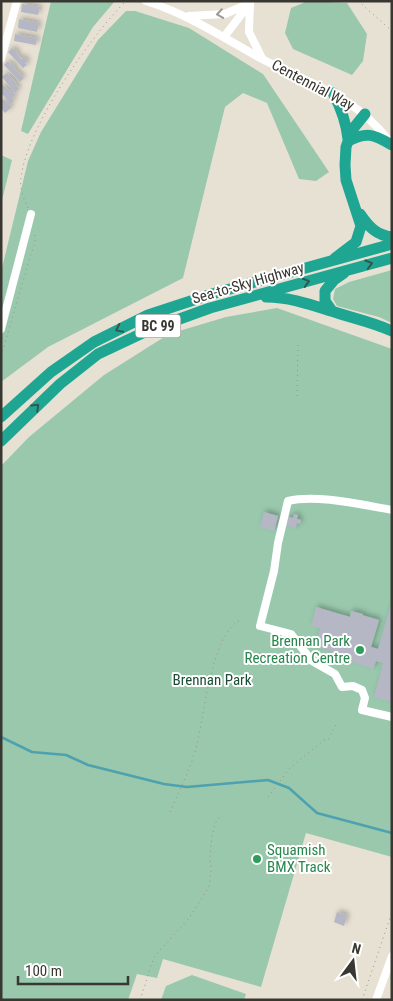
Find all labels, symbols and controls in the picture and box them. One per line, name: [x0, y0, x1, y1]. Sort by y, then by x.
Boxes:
one-way arrow: [216, 8, 224, 19]
street label: Centennial Way: [269, 56, 357, 114]
street label: Sea-to-Sky Highway: [190, 258, 306, 308]
one-way arrow: [365, 259, 374, 270]
one-way arrow: [302, 277, 310, 287]
road number: BC 99: [136, 314, 180, 338]
one-way arrow: [115, 323, 124, 333]
one-way arrow: [30, 404, 39, 413]
place label: Brennan Park Recreation Centre: [245, 632, 350, 667]
marker: Brennan Park Recreation Centre: [354, 644, 366, 656]
park label: Brennan Park: [173, 671, 252, 689]
place label: Squamish BMX Track: [267, 841, 331, 876]
marker: Squamish BMX Track: [251, 853, 263, 865]
north arrow: [328, 936, 378, 986]
text: N: [350, 940, 363, 957]
scale bar: [18, 954, 128, 986]
text: 100 m: [25, 962, 62, 980]

